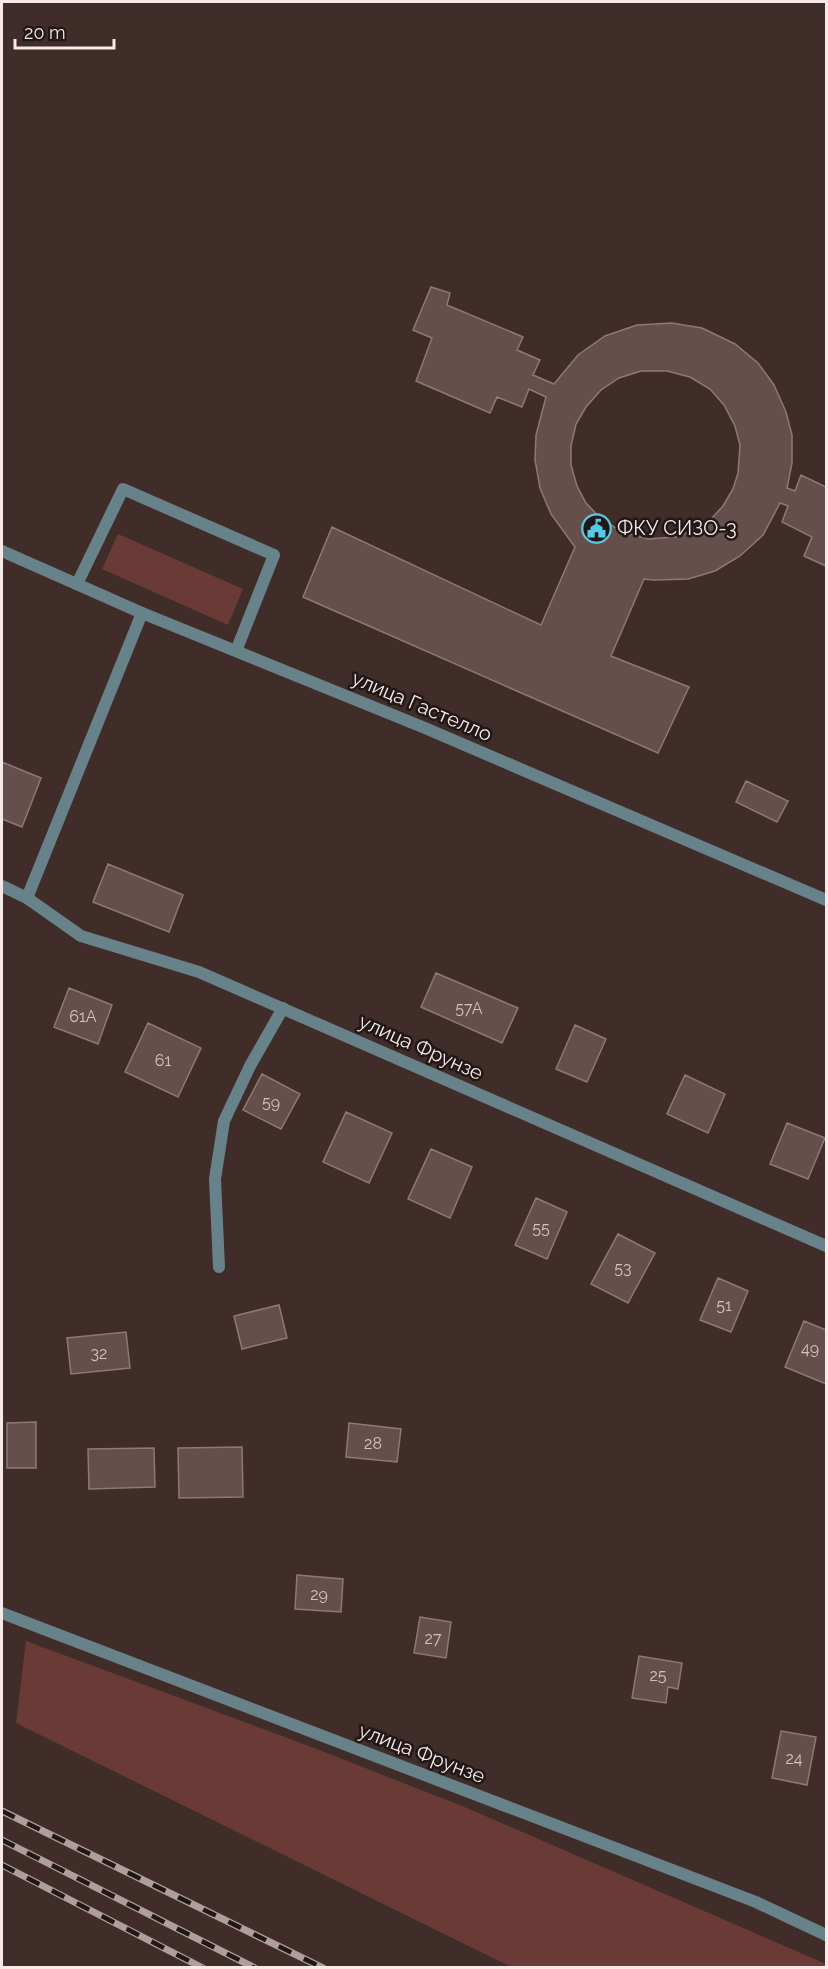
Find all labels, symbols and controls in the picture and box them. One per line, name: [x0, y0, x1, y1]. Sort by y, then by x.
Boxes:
scale bar: [15, 12, 114, 50]
text: 20 m: [24, 22, 66, 43]
public building icon: ФКУ СИЗО-3: [580, 512, 612, 544]
place label: ФКУ СИЗО-3: [617, 516, 737, 540]
street label: улица Гастелло: [348, 666, 496, 746]
house number: 57А: [455, 999, 483, 1018]
house number: 61А: [69, 1007, 97, 1026]
street label: улица Фрунзе: [355, 1009, 487, 1085]
house number: 61: [155, 1051, 171, 1070]
house number: 59: [262, 1093, 280, 1112]
house number: 55: [532, 1219, 550, 1238]
house number: 53: [614, 1259, 632, 1278]
house number: 51: [716, 1296, 732, 1315]
house number: 49: [801, 1339, 819, 1358]
house number: 32: [91, 1344, 107, 1363]
house number: 28: [364, 1434, 382, 1453]
house number: 29: [310, 1585, 328, 1604]
house number: 27: [425, 1629, 442, 1648]
house number: 25: [649, 1666, 667, 1685]
street label: улица Фрунзе: [355, 1718, 489, 1788]
house number: 24: [785, 1749, 803, 1768]

